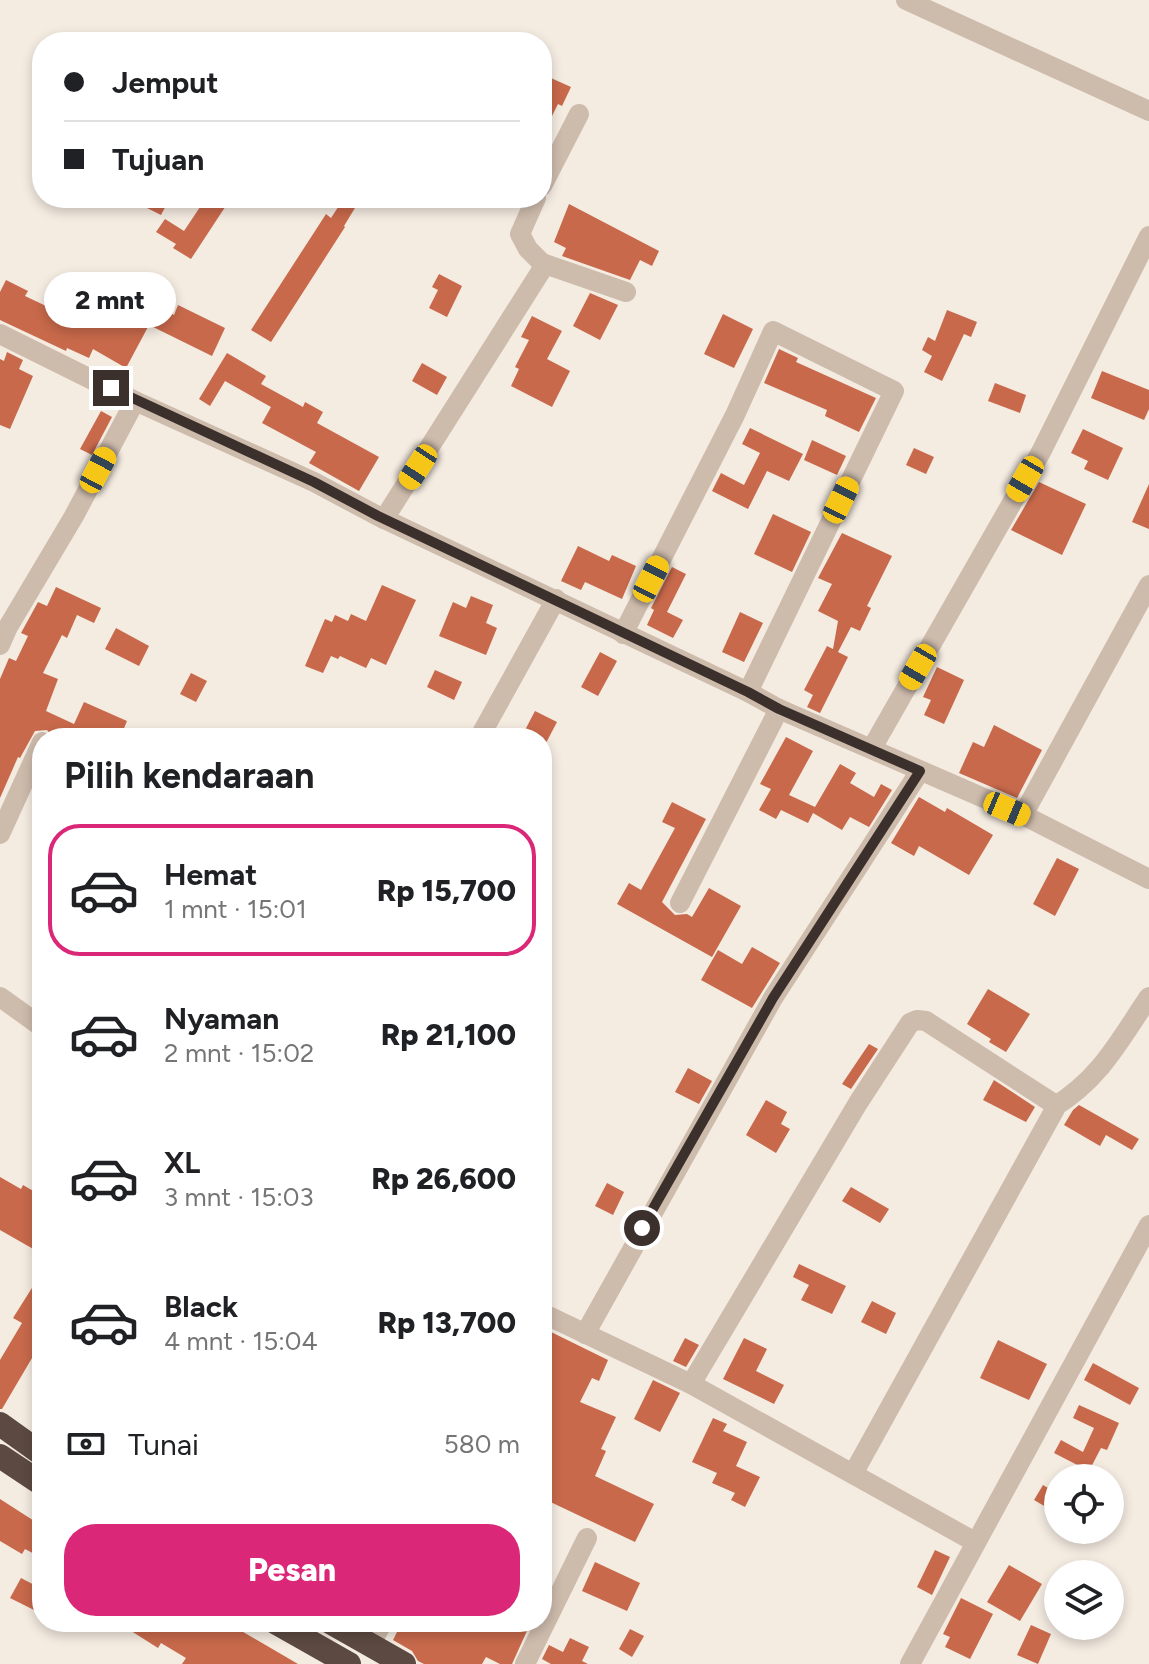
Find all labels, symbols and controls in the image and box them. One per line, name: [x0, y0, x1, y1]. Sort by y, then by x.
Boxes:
text: Jemput: [112, 64, 218, 101]
text: Tujuan: [112, 141, 204, 178]
callout: 2 mnt: [45, 272, 177, 328]
text: 2 mnt: [75, 284, 145, 316]
route end: [93, 370, 129, 406]
car: [395, 440, 441, 494]
car: [76, 443, 120, 497]
car: [1003, 452, 1047, 506]
car: [820, 473, 862, 527]
car: [629, 552, 673, 606]
car: [896, 640, 940, 694]
text: Pilih kendaraan: [64, 754, 314, 797]
car: [980, 789, 1034, 829]
icon: car: [68, 854, 140, 926]
text: Hemat: [164, 856, 257, 893]
text: Rp 15,700: [377, 872, 516, 909]
text: 1 mnt · 15:01: [164, 893, 307, 925]
icon: car: [68, 998, 140, 1070]
text: Nyaman: [164, 1000, 279, 1037]
text: Rp 21,100: [381, 1016, 516, 1053]
text: 2 mnt · 15:02: [164, 1037, 314, 1069]
icon: car: [68, 1142, 140, 1214]
text: XL: [164, 1144, 200, 1181]
text: Rp 26,600: [371, 1160, 516, 1197]
text: 3 mnt · 15:03: [164, 1181, 314, 1213]
route start: [624, 1210, 660, 1246]
icon: car: [68, 1286, 140, 1358]
text: Black: [164, 1288, 238, 1325]
text: Rp 13,700: [377, 1304, 516, 1341]
text: 4 mnt · 15:04: [164, 1325, 318, 1357]
icon: cash: [64, 1422, 108, 1466]
text: Tunai: [128, 1426, 199, 1463]
text: 580 m: [444, 1428, 520, 1460]
map controls: [1044, 1464, 1124, 1640]
button: locate: [1044, 1464, 1124, 1544]
button: Pesan: [64, 1524, 520, 1616]
button: layers: [1044, 1560, 1124, 1640]

